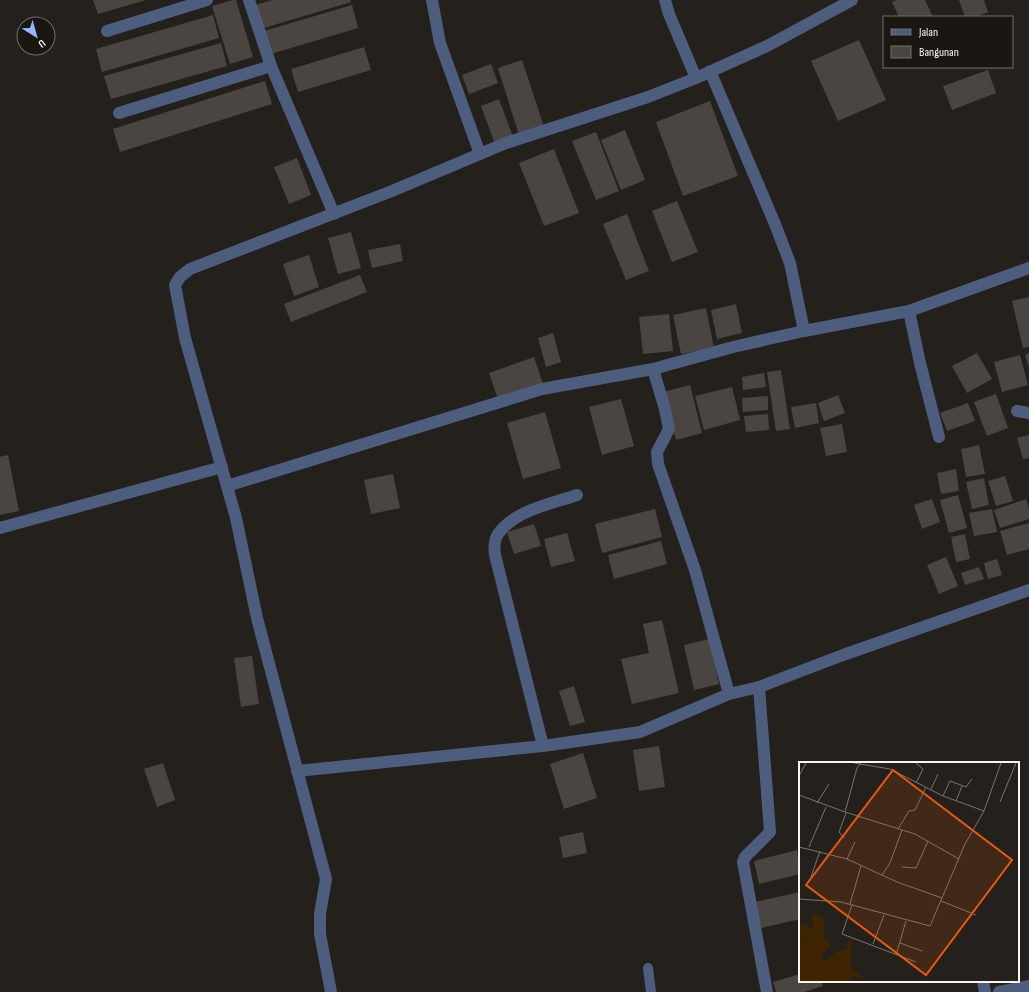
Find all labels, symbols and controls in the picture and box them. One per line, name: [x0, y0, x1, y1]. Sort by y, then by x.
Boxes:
north arrow: [16, 16, 56, 56]
legend: [883, 16, 1013, 68]
text: Jalan: [918, 25, 938, 40]
text: U: [35, 37, 48, 51]
text: Bangunan: [919, 45, 959, 60]
inset map: [799, 762, 1019, 982]

